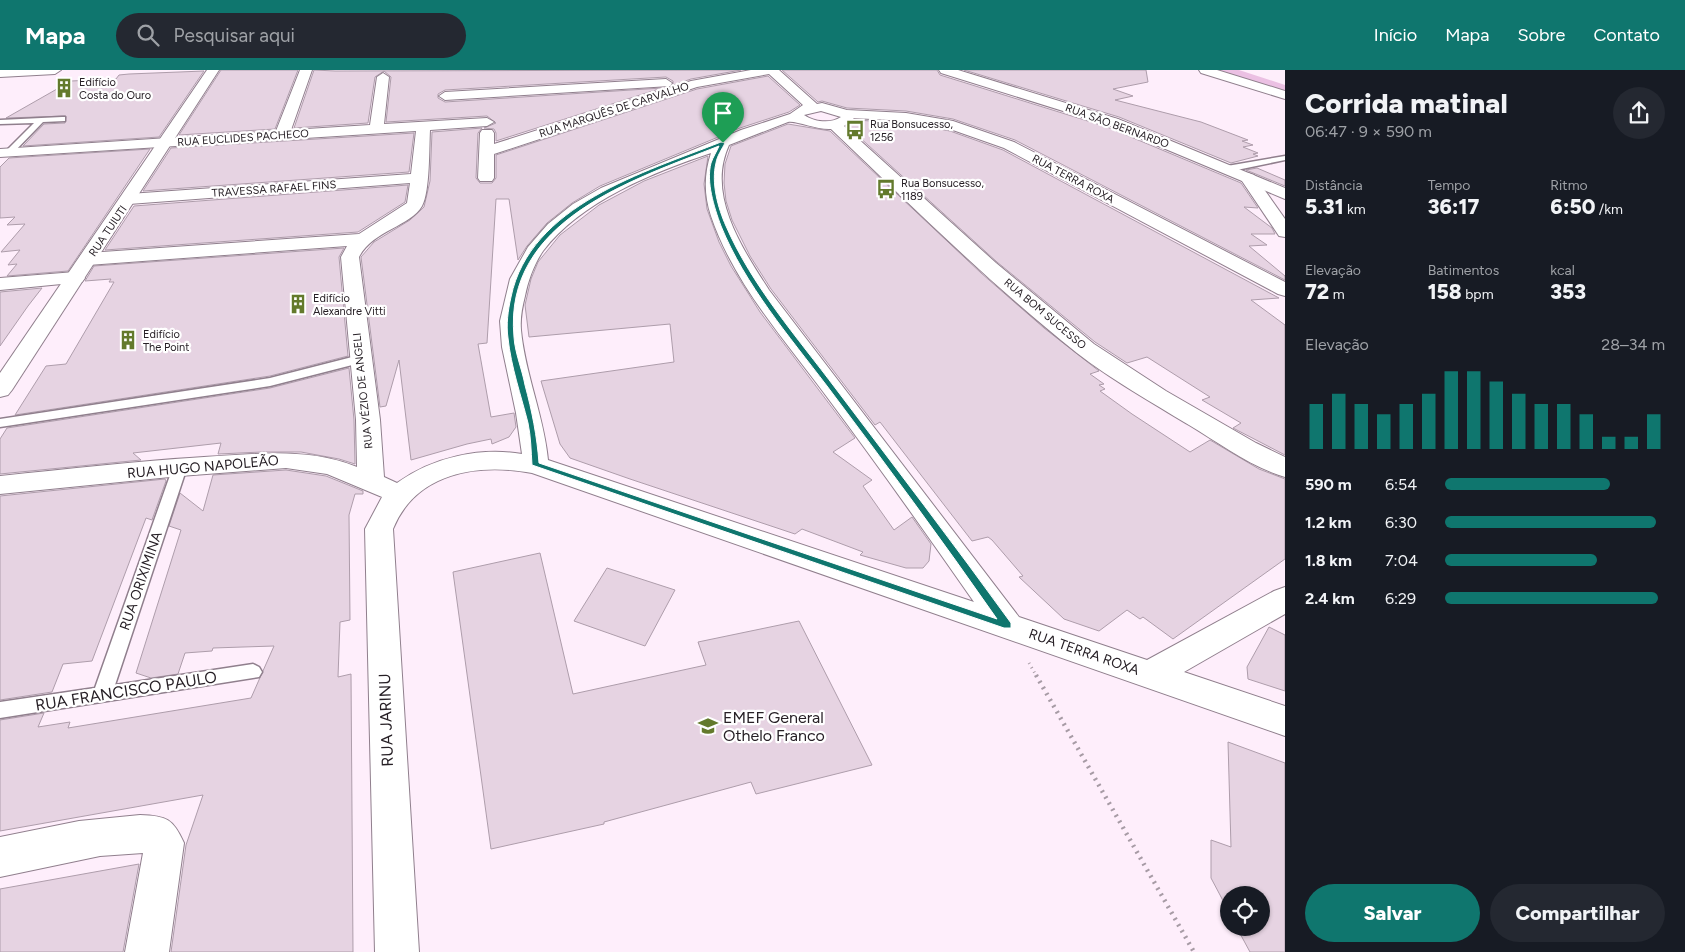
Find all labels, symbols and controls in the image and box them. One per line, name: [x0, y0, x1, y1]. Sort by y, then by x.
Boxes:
search box: [116, 13, 466, 58]
text: Mapa: [25, 21, 86, 50]
icon: search: [134, 21, 162, 49]
text: Pesquisar aqui: [174, 24, 295, 47]
text: Início: [1374, 24, 1417, 46]
text: Mapa: [1445, 24, 1489, 46]
text: Sobre: [1517, 24, 1565, 46]
text: Contato: [1593, 24, 1660, 46]
place label: Edifício Costa do Ouro: [79, 76, 151, 102]
building icon: Edifício Costa do Ouro: [53, 77, 75, 99]
street label: RUA MARQUÊS DE CARVALHO: [537, 78, 691, 140]
text: Corrida matinal: [1305, 86, 1508, 120]
button: share: [1613, 87, 1665, 139]
pin: [702, 92, 744, 143]
icon: arrive: [709, 99, 737, 127]
street label: RUA SÃO BERNARDO: [1063, 100, 1171, 151]
place label: Rua Bonsucesso, 1256: [870, 118, 953, 144]
bus stop icon: Rua Bonsucesso, 1256: [844, 119, 866, 141]
text: 06:47 · 9 × 590 m: [1305, 122, 1432, 141]
street label: RUA EUCLIDES PACHECO: [177, 127, 310, 149]
street label: RUA TERRA ROXA: [1030, 152, 1117, 206]
place label: Rua Bonsucesso, 1189: [901, 177, 984, 203]
text: Distância: [1305, 177, 1363, 194]
text: Tempo: [1428, 177, 1470, 194]
text: Ritmo: [1550, 177, 1588, 194]
street label: TRAVESSA RAFAEL FINS: [211, 178, 337, 200]
bus stop icon: Rua Bonsucesso, 1189: [875, 178, 897, 200]
text: 5.31: [1305, 194, 1344, 219]
text: 36:17: [1428, 194, 1479, 219]
text: 6:50: [1550, 194, 1595, 219]
text: km: [1344, 201, 1366, 218]
text: /km: [1595, 201, 1623, 218]
street label: RUA TUIUTI: [86, 203, 130, 259]
text: Elevação: [1305, 262, 1361, 279]
text: Batimentos: [1428, 262, 1499, 279]
text: kcal: [1550, 262, 1575, 279]
street label: RUA BOM SUCESSO: [1001, 276, 1089, 352]
text: 72: [1305, 279, 1329, 304]
text: 158: [1428, 279, 1462, 304]
text: 353: [1550, 279, 1586, 304]
text: m: [1329, 286, 1345, 303]
text: bpm: [1462, 286, 1494, 303]
place label: Edifício Alexandre Vitti: [313, 292, 386, 318]
building icon: Edifício Alexandre Vitti: [287, 293, 309, 315]
place label: Edifício The Point: [143, 328, 189, 354]
building icon: Edifício The Point: [117, 329, 139, 351]
street label: RUA VÉZIO DE ANGELI: [350, 332, 376, 450]
text: Elevação: [1305, 335, 1369, 354]
text: 28–34 m: [1601, 335, 1665, 354]
street label: RUA HUGO NAPOLEÃO: [126, 452, 280, 482]
text: 590 m: [1305, 475, 1352, 494]
text: 6:54: [1385, 475, 1417, 494]
text: 1.2 km: [1305, 513, 1351, 532]
text: 6:30: [1385, 513, 1417, 532]
street label: RUA ORIXIMINA: [116, 529, 166, 633]
text: 1.8 km: [1305, 551, 1352, 570]
text: 7:04: [1385, 551, 1418, 570]
text: 2.4 km: [1305, 589, 1355, 608]
text: 6:29: [1385, 589, 1416, 608]
street label: RUA TERRA ROXA: [1026, 625, 1142, 679]
street label: RUA FRANCISCO PAULO: [34, 667, 218, 715]
street label: RUA JARINU: [375, 673, 397, 767]
place label: EMEF General Othelo Franco: [723, 708, 825, 745]
school or university icon: EMEF General Othelo Franco: [697, 715, 719, 737]
button: Salvar: [1305, 884, 1480, 942]
button: Compartilhar: [1490, 884, 1665, 942]
map controls: [1220, 886, 1270, 936]
button: locate: [1220, 886, 1270, 936]

